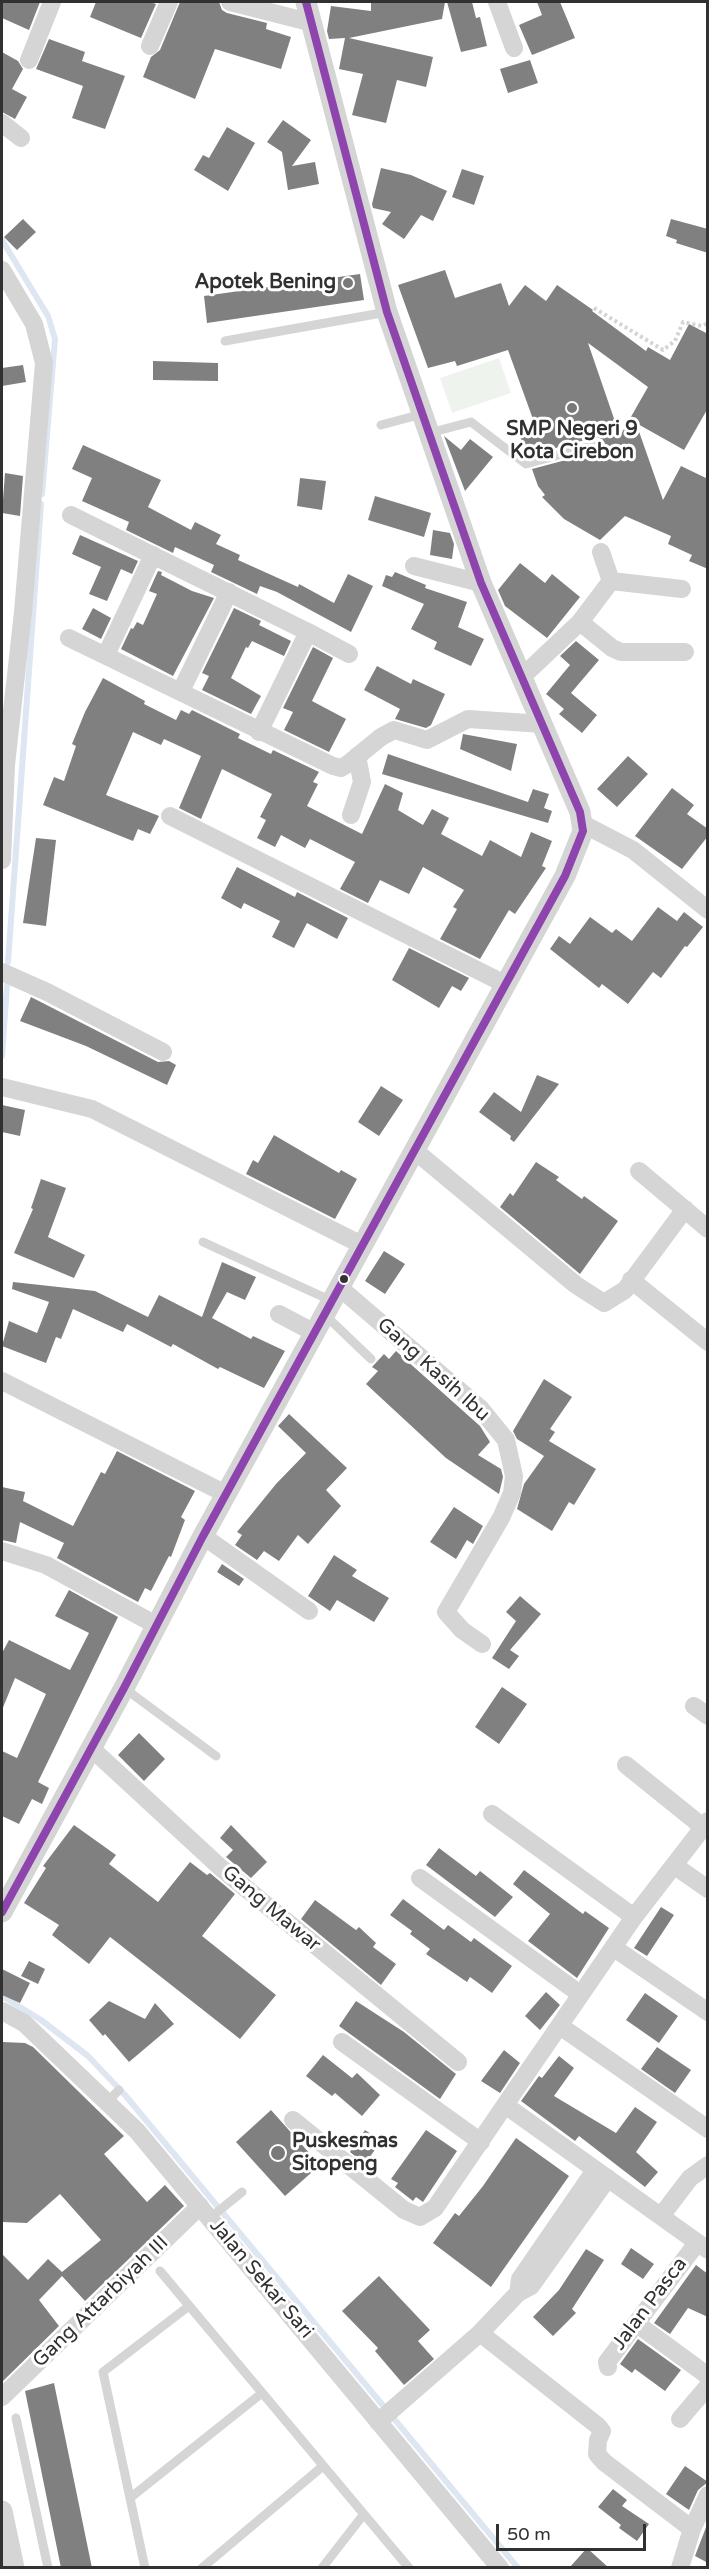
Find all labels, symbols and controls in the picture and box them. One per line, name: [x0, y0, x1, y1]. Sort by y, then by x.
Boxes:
place label: Apotek Bening: [195, 271, 336, 295]
marker: Apotek Bening: [341, 276, 355, 290]
marker: SMP Negeri 9 Kota Cirebon: [565, 401, 579, 415]
place label: SMP Negeri 9 Kota Cirebon: [506, 418, 638, 465]
unlabelled marker: [338, 1273, 350, 1285]
street label: Gang Kasih Ibu: [372, 1313, 494, 1427]
street label: Gang Mawar: [217, 1861, 325, 1957]
place label: Puskesmas Sitopeng: [292, 2130, 398, 2177]
marker: Puskesmas Sitopeng: [269, 2144, 287, 2162]
street label: Jalan Sekar Sari: [204, 2214, 318, 2344]
street label: Gang Attarbiyah III: [28, 2231, 174, 2373]
street label: Jalan Pasca: [607, 2253, 693, 2355]
scale bar: [499, 2512, 649, 2550]
text: 50 m: [507, 2523, 551, 2545]

